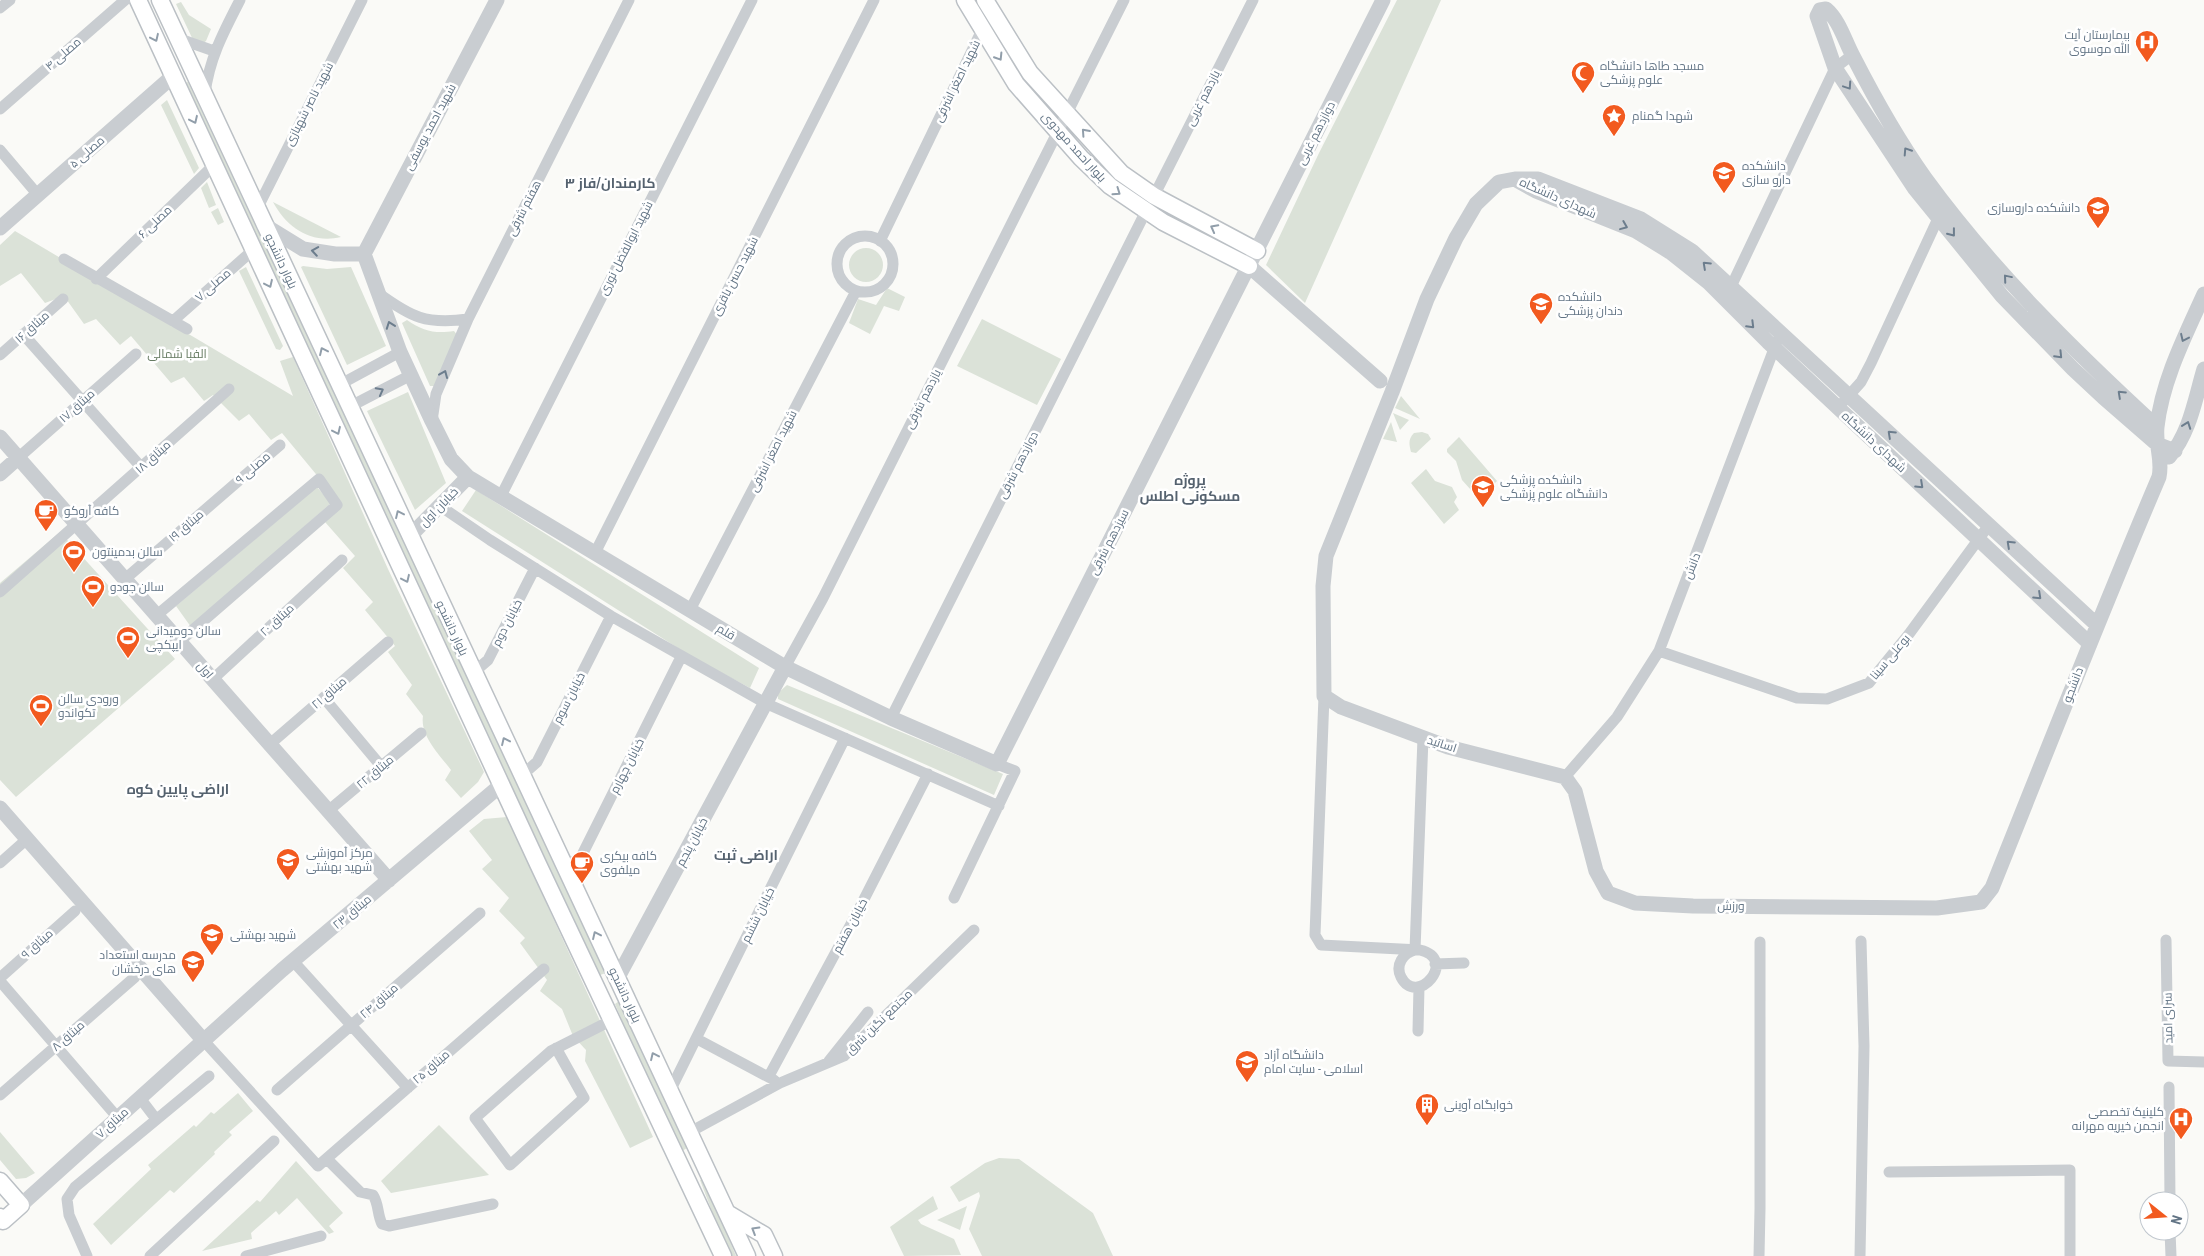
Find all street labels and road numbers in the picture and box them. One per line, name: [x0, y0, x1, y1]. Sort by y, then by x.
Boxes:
street label: مصلی ۴: [42, 35, 84, 73]
street label: شهید اصغر اشرفی: [931, 38, 983, 124]
street label: شهید ناصر شهبازی: [282, 60, 336, 148]
street label: یازدهم غربی: [1183, 67, 1224, 129]
street label: شهید احمد یوسفی: [401, 81, 459, 173]
street label: دوازدهم غربی: [1294, 99, 1339, 167]
street label: بلوار احمد مهدوی: [1039, 109, 1109, 185]
street label: مصلی ۵: [67, 133, 107, 171]
street label: شهدای دانشگاه: [1517, 175, 1599, 221]
street label: هفتم شرقی: [504, 178, 545, 238]
street label: شهید ابوالفضل نوری: [596, 199, 656, 297]
street label: مصلی ۶: [135, 203, 175, 241]
street label: بلوار دانشجو: [262, 231, 300, 291]
street label: شهید حسن باقری: [709, 234, 761, 318]
street label: مصلی ۷: [192, 266, 234, 304]
street label: میثاق ۱۶: [12, 308, 52, 346]
street label: یازدهم شرقی: [902, 366, 945, 431]
street label: میثاق ۱۷: [56, 387, 98, 425]
street label: شهید اصغر اشرفی: [746, 408, 800, 494]
street label: شهدای دانشگاه: [1839, 409, 1909, 475]
street label: دوازدهم شرقی: [995, 429, 1042, 501]
street label: میثاق ۱۸: [132, 438, 174, 476]
street label: مصلی ۹: [233, 449, 273, 487]
street label: خیابان اول: [417, 485, 461, 529]
street label: میثاق ۱۹: [166, 507, 206, 545]
street label: سیزدهم شرقی: [1086, 507, 1132, 578]
street label: دانش: [1681, 551, 1703, 581]
street label: خیابان دوم: [489, 597, 526, 649]
street label: بلوار دانشجو: [433, 598, 471, 658]
street label: میثاق ۲۰: [257, 601, 297, 639]
street label: قلم: [714, 621, 738, 644]
street label: بوعلی سینا: [1867, 632, 1913, 682]
street label: اول: [194, 659, 216, 681]
street label: دانشجو: [2060, 665, 2086, 705]
street label: خیابان سوم: [550, 670, 589, 726]
street label: میثاق ۲۱: [309, 674, 349, 712]
street label: اساتید: [1426, 733, 1458, 755]
street label: خیابان چهارم: [607, 736, 649, 797]
street label: میثاق ۲۲: [354, 752, 396, 792]
street label: خیابان پنجم: [673, 815, 712, 870]
street label: خیابان ششم: [739, 885, 778, 945]
street label: میثاق ۲۳: [330, 892, 374, 932]
street label: خیابان هفتم: [830, 896, 871, 956]
street label: ورزش: [1717, 899, 1745, 913]
street label: میثاق ۹: [18, 926, 56, 962]
street label: بلوار دانشجو: [606, 965, 644, 1025]
street label: میثاق ۲۴: [357, 981, 401, 1021]
street label: مجتمع نگین شرق: [843, 987, 916, 1058]
street label: سرای امید: [2161, 992, 2175, 1044]
street label: میثاق ۸: [49, 1018, 87, 1054]
street label: میثاق ۲۵: [410, 1047, 452, 1087]
street label: میثاق ۷: [93, 1105, 131, 1141]

